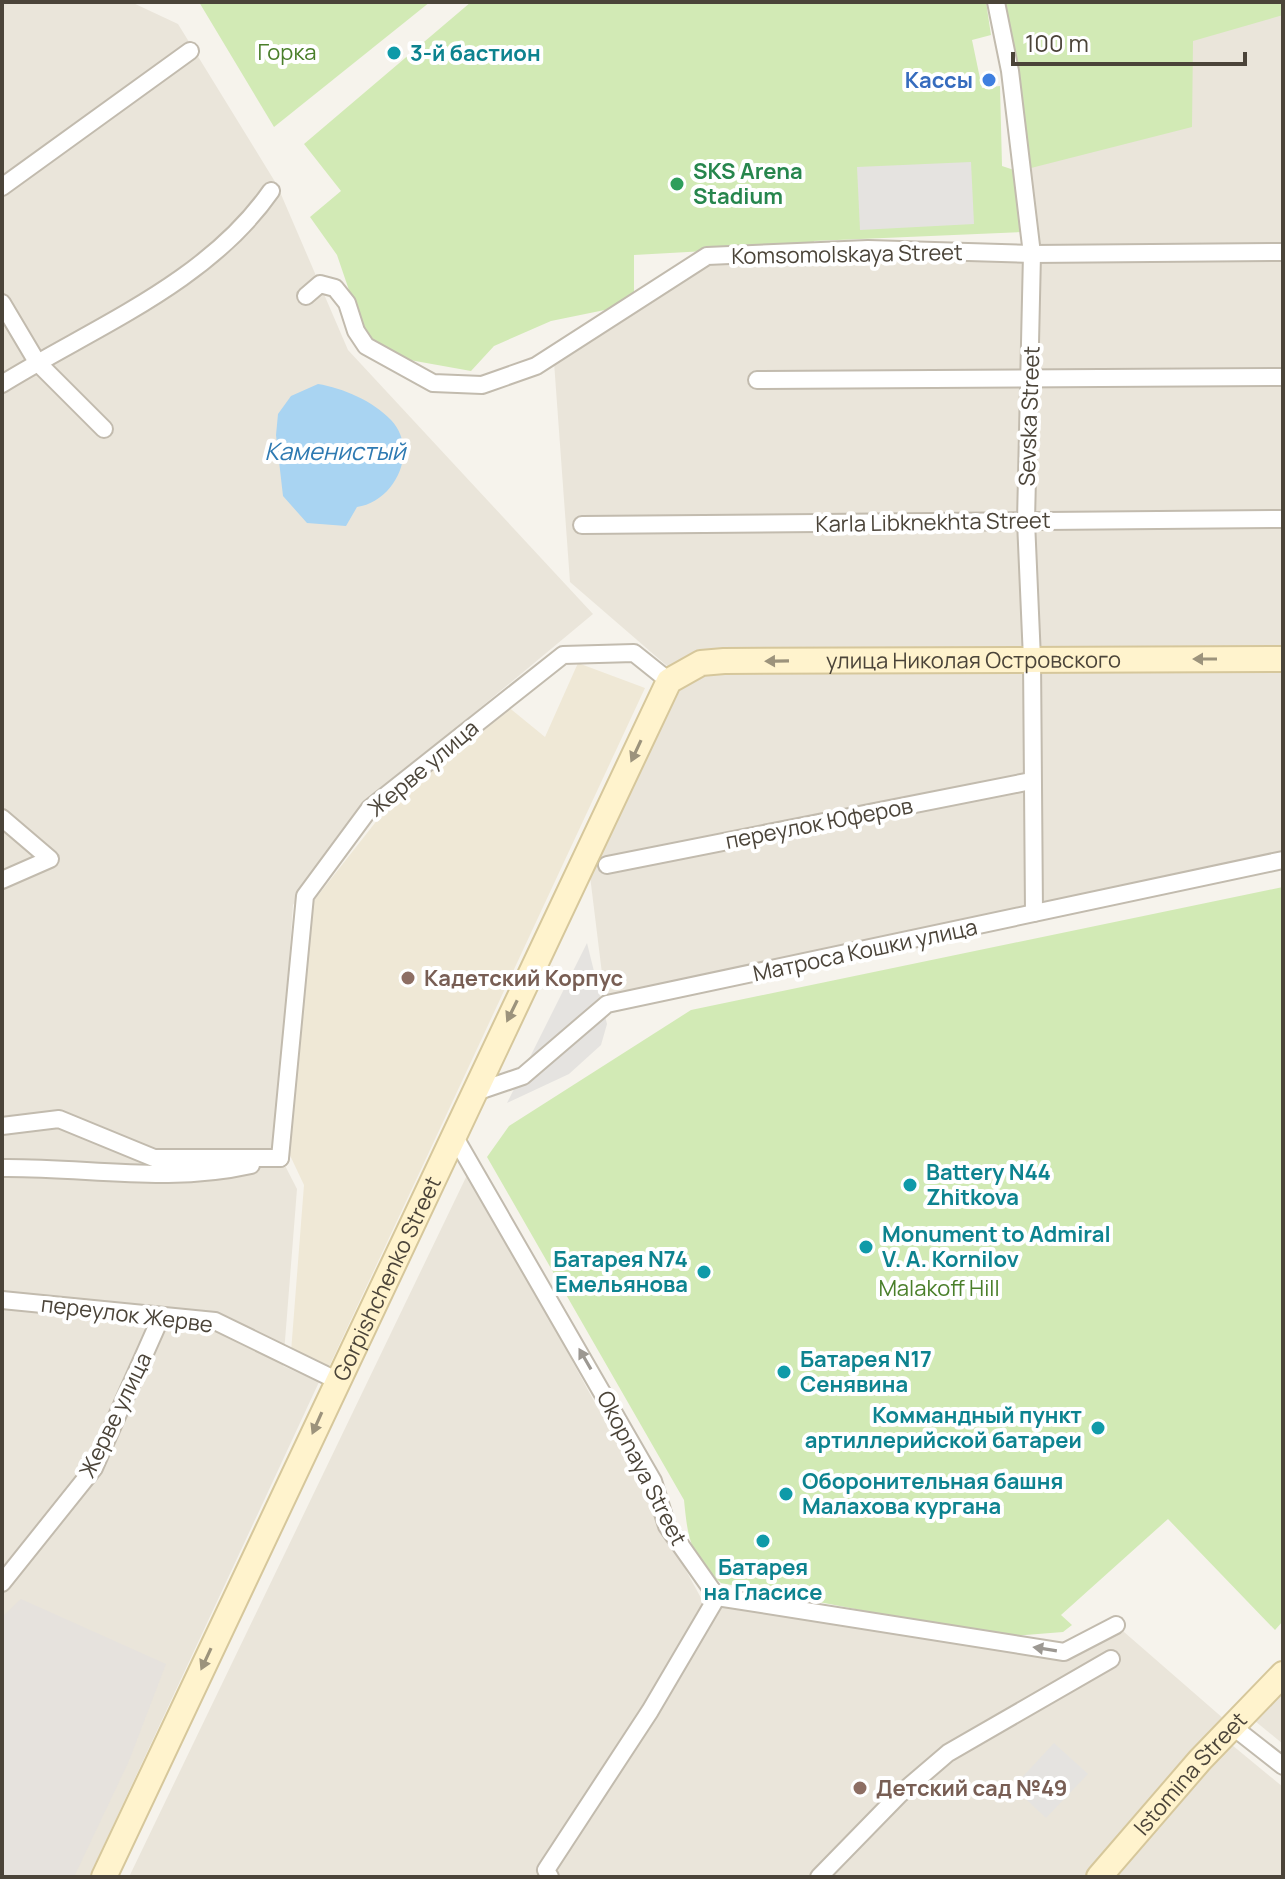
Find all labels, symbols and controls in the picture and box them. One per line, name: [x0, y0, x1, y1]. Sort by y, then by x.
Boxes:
scale bar: [1013, 16, 1245, 66]
text: 100 m: [1025, 26, 1089, 59]
park label: Горка: [257, 37, 317, 67]
place label: 3-й бастион: [410, 38, 541, 68]
marker: 3-й бастион: [385, 44, 403, 62]
place label: Кассы: [905, 65, 973, 95]
marker: Кассы: [980, 71, 998, 89]
place label: SKS Arena Stadium: [693, 156, 803, 211]
marker: SKS Arena Stadium: [668, 175, 686, 193]
street label: Komsomolskaya Street: [731, 237, 963, 271]
street label: Sevska Street: [1012, 345, 1046, 487]
water label: Каменистый: [265, 434, 408, 467]
street label: Karla Libknekhta Street: [815, 505, 1051, 539]
street label: улица Николая Островского: [826, 645, 1121, 676]
one-way arrow: [1192, 653, 1217, 665]
one-way arrow: [764, 655, 789, 667]
street label: Жерве улица: [361, 713, 485, 823]
one-way arrow: [629, 740, 643, 763]
street label: переулок Юферов: [723, 790, 915, 856]
street label: Матроса Кошки улица: [750, 912, 980, 988]
place label: Кадетский Корпус: [424, 963, 623, 993]
marker: Кадетский Корпус: [399, 969, 417, 987]
one-way arrow: [505, 1000, 519, 1023]
place label: Battery N44 Zhitkova: [926, 1157, 1051, 1212]
street label: Gorpishchenko Street: [326, 1171, 448, 1386]
marker: Battery N44 Zhitkova: [901, 1176, 919, 1194]
place label: Monument to Admiral V. A. Kornilov: [882, 1219, 1111, 1274]
marker: Monument to Admiral V. A. Kornilov: [857, 1238, 875, 1256]
place label: Батарея N74 Емельянова: [553, 1244, 688, 1299]
marker: Батарея N74 Емельянова: [695, 1263, 713, 1281]
park label: Malakoff Hill: [878, 1273, 1000, 1303]
street label: переулок Жерве: [39, 1289, 215, 1339]
place label: Батарея N17 Сенявина: [800, 1344, 932, 1399]
street label: Жерве улица: [72, 1347, 158, 1483]
one-way arrow: [578, 1348, 592, 1370]
marker: Батарея N17 Сенявина: [775, 1363, 793, 1381]
street label: Okopnaya Street: [590, 1386, 694, 1551]
place label: Коммандный пункт артиллерийской батареи: [805, 1400, 1082, 1455]
one-way arrow: [310, 1411, 323, 1435]
marker: Коммандный пункт артиллерийской батареи: [1089, 1419, 1107, 1437]
place label: Оборонительная башня Малахова кургана: [802, 1466, 1063, 1521]
marker: Оборонительная башня Малахова кургана: [777, 1485, 795, 1503]
marker: Батарея на Гласисе: [754, 1532, 772, 1550]
place label: Батарея на Гласисе: [704, 1552, 822, 1607]
one-way arrow: [1032, 1642, 1057, 1655]
one-way arrow: [199, 1647, 213, 1670]
street label: Istomina Street: [1127, 1705, 1254, 1841]
place label: Детский сад №49: [876, 1773, 1067, 1803]
marker: Детский сад №49: [851, 1779, 869, 1797]

